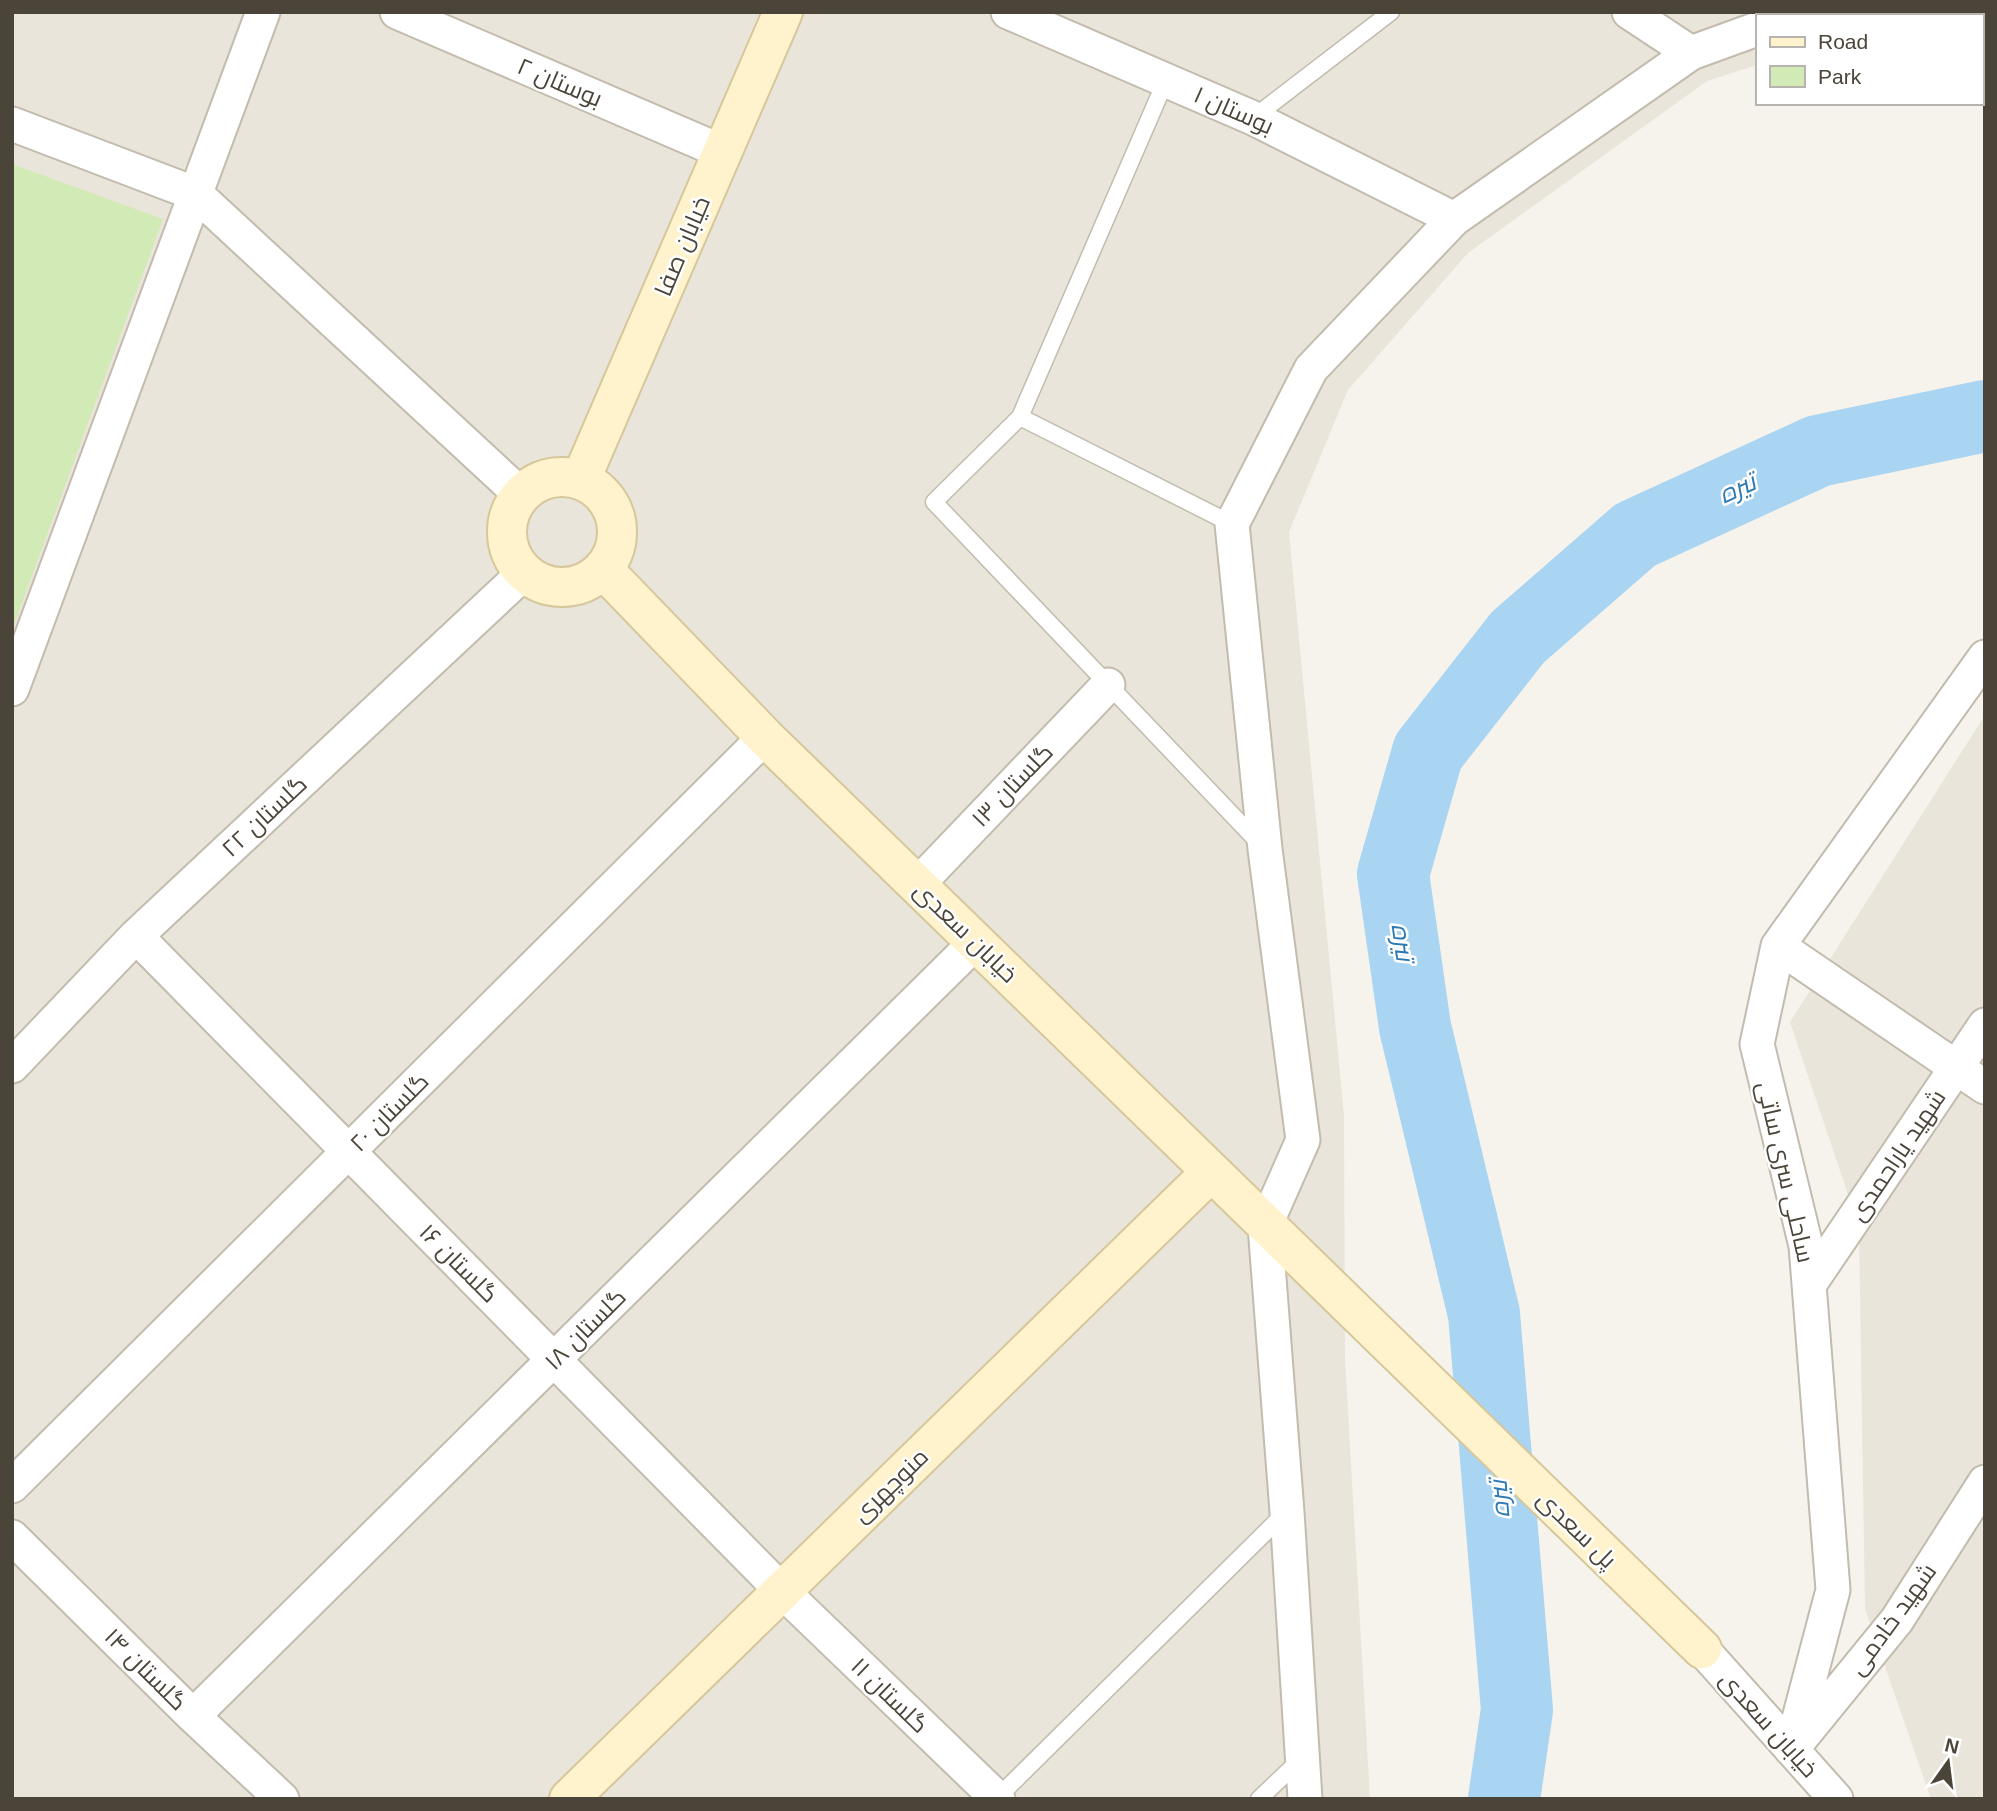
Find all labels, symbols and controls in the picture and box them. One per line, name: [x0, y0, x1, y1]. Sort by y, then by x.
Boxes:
legend: [1756, 14, 1983, 105]
text: Road: [1818, 30, 1868, 53]
street label: بوستان ۲: [513, 52, 607, 113]
text: Park: [1818, 65, 1862, 88]
street label: بوستان ۱: [1190, 81, 1278, 140]
street label: خیابان صفا: [649, 192, 716, 300]
water label: تيره: [1714, 464, 1765, 510]
street label: گلستان ۱۳: [966, 738, 1059, 833]
street label: گلستان ۲۲: [216, 770, 313, 863]
street label: خیابان سعدی: [908, 876, 1023, 989]
water label: تيره: [1386, 921, 1421, 968]
street label: گلستان ۲۰: [344, 1067, 434, 1157]
street label: ساحلی سری ساتی: [1751, 1079, 1820, 1265]
street label: شهید یاراحمدی: [1843, 1084, 1952, 1226]
street label: گلستان ۱۶: [413, 1218, 504, 1309]
street label: گلستان ۱۸: [539, 1283, 632, 1376]
street label: منوچهری: [847, 1443, 935, 1530]
water label: تيره: [1482, 1474, 1516, 1519]
street label: پل سعدی: [1530, 1485, 1623, 1576]
street label: شهید خادمی: [1843, 1558, 1942, 1680]
street label: گلستان ۱۴: [99, 1623, 192, 1716]
street label: گلستان ۱۱: [845, 1652, 934, 1739]
street label: خیابان سعدی: [1714, 1666, 1824, 1783]
north arrow: [1913, 1727, 1983, 1797]
text: N: [1943, 1734, 1961, 1758]

